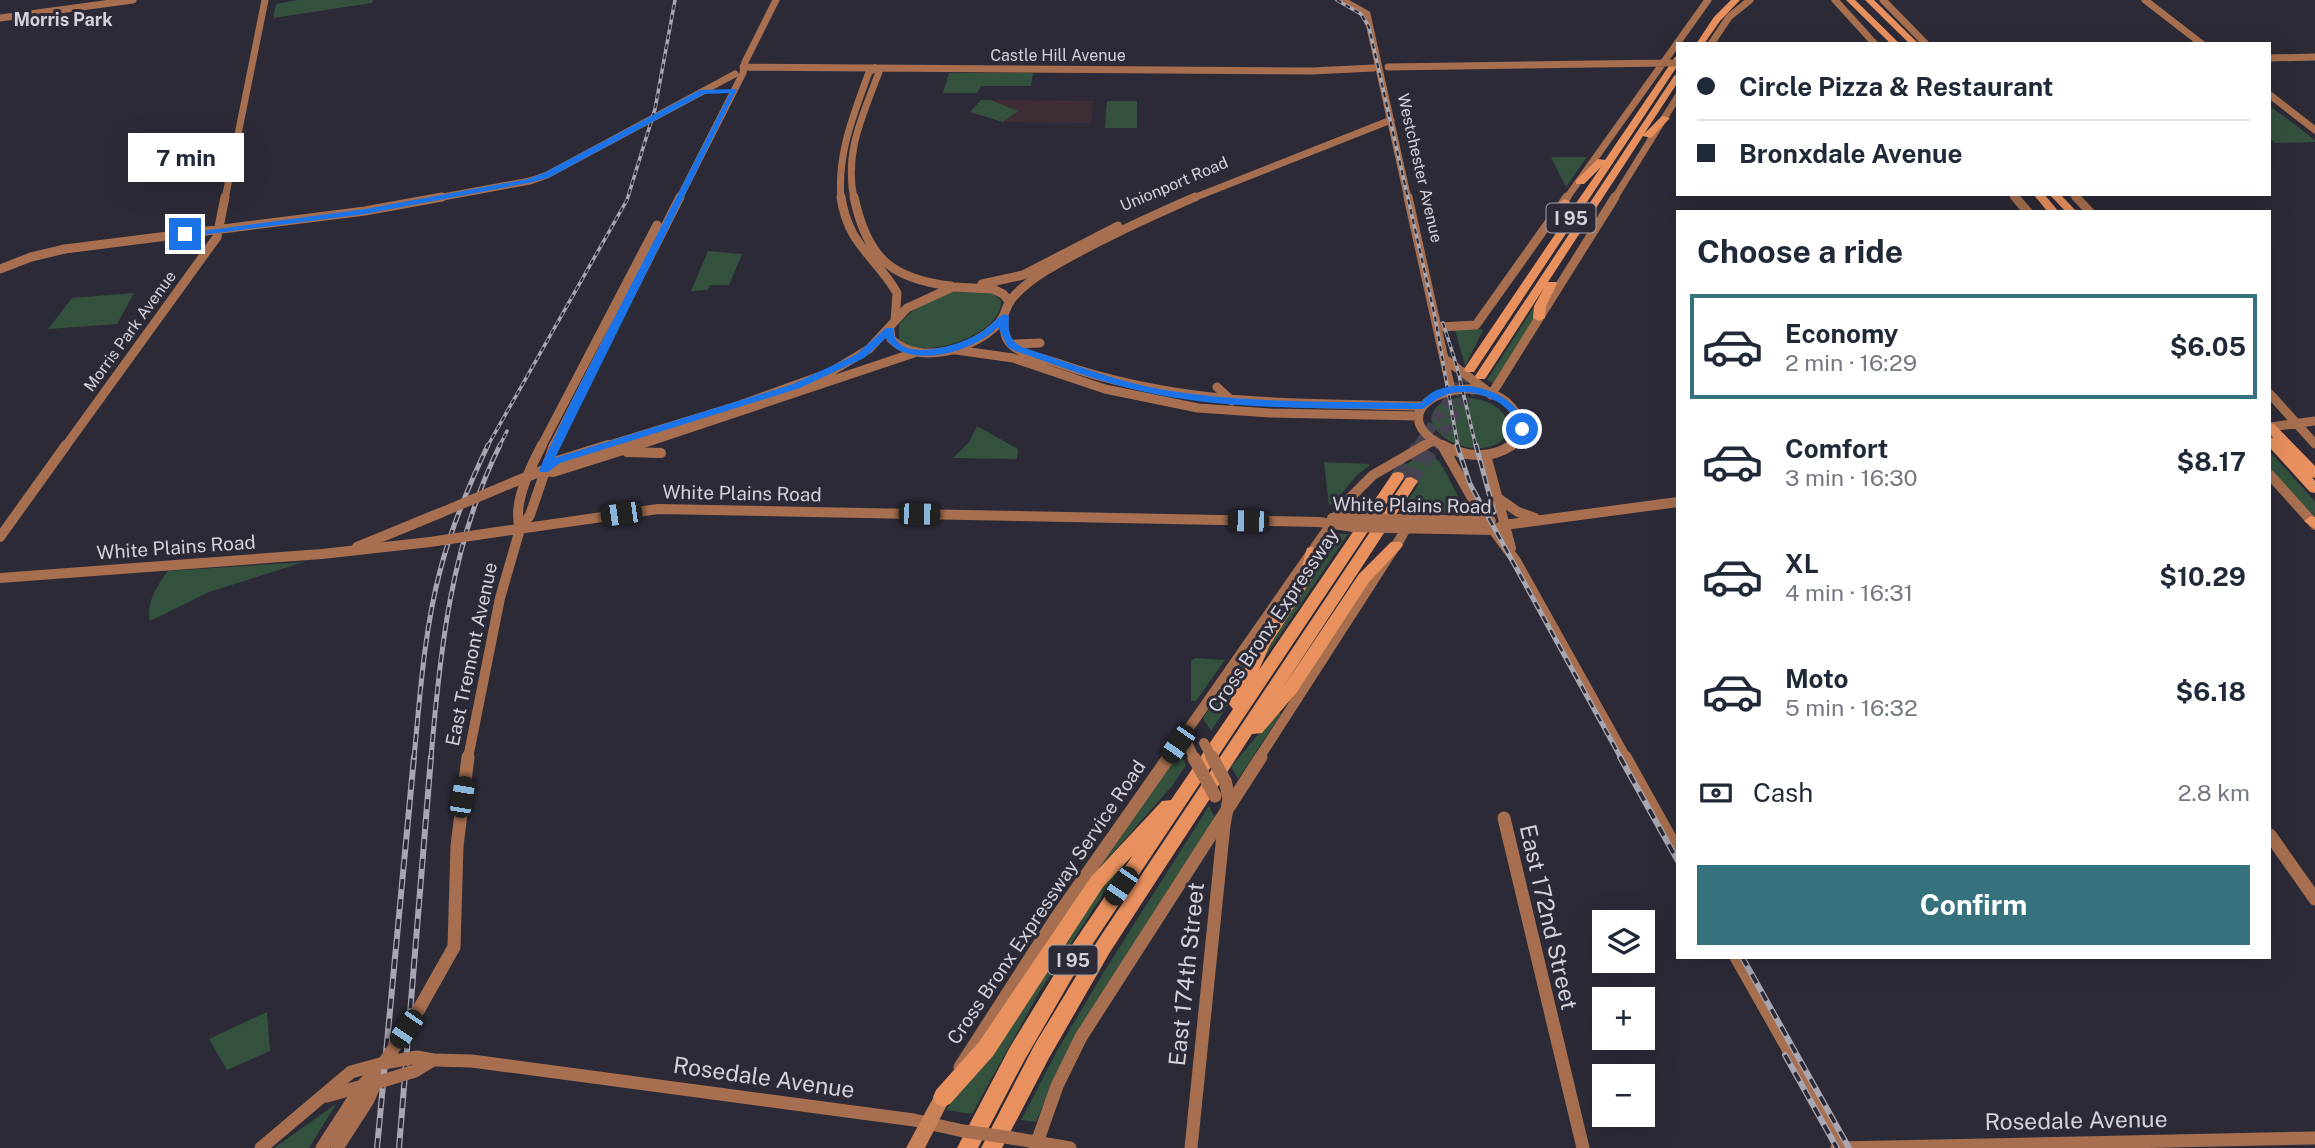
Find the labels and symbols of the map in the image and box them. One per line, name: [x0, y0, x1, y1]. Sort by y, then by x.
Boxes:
district label: Morris Park: [13, 9, 113, 30]
street label: Castle Hill Avenue: [990, 46, 1126, 65]
street label: Westchester Avenue: [1394, 92, 1446, 244]
callout: 7 min: [127, 132, 243, 182]
street label: Unionport Road: [1117, 153, 1231, 215]
road number: I 95: [1546, 204, 1596, 232]
route end: [169, 218, 201, 250]
street label: Morris Park Avenue: [80, 267, 180, 395]
route start: [1506, 413, 1538, 445]
street label: White Plains Road: [662, 481, 822, 505]
street label: White Plains Road: [1332, 493, 1492, 517]
car: [599, 501, 644, 527]
car: [898, 503, 941, 525]
car: [1227, 510, 1270, 532]
street label: Cross Bronx Expressway: [1203, 524, 1343, 716]
street label: White Plains Road: [96, 530, 256, 564]
street label: East Tremont Avenue: [441, 560, 501, 748]
car: [1158, 721, 1199, 767]
street label: Cross Bronx Expressway Service Road: [942, 756, 1150, 1048]
car: [449, 775, 476, 819]
street label: East 172nd Street: [1515, 822, 1583, 1012]
car: [1101, 863, 1142, 909]
street label: East 174th Street: [1163, 881, 1209, 1067]
road number: I 95: [1048, 945, 1098, 974]
car: [386, 1006, 427, 1052]
street label: Rosedale Avenue: [671, 1051, 857, 1103]
street label: Rosedale Avenue: [1984, 1105, 2168, 1135]

